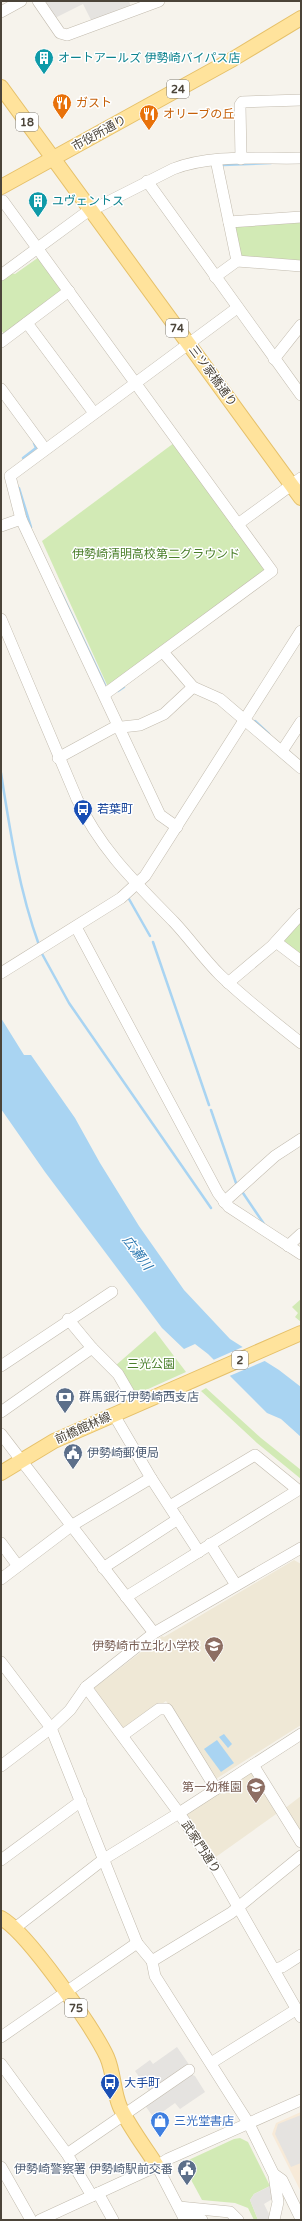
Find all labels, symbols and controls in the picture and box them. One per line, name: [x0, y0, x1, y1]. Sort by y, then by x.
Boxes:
building icon: オートアールズ 伊勢崎バイパス店: [33, 47, 55, 75]
place label: オートアールズ 伊勢崎バイパス店: [58, 51, 240, 65]
road number: 24: [167, 80, 189, 98]
restaurant icon: ガスト: [51, 92, 73, 120]
place label: ガスト: [76, 96, 112, 110]
restaurant icon: オリーブの丘: [138, 103, 160, 131]
place label: オリーブの丘: [163, 107, 234, 121]
street label: 市役所通り: [69, 112, 129, 154]
road number: 18: [16, 113, 38, 131]
building icon: ユヴェントス: [27, 190, 49, 218]
place label: ユヴェントス: [52, 194, 124, 208]
road number: 74: [166, 319, 188, 337]
street label: 三ツ家橋通り: [186, 343, 240, 409]
park label: 伊勢崎清明高校第二グラウンド: [72, 547, 240, 561]
bus stop icon: 若葉町: [72, 798, 94, 826]
place label: 若葉町: [97, 802, 133, 816]
water label: 広瀬川: [119, 1233, 156, 1275]
road number: 2: [232, 1351, 248, 1369]
park label: 三光公園: [127, 1357, 175, 1371]
bank icon: 群馬銀行伊勢崎西支店: [54, 1386, 76, 1414]
place label: 群馬銀行伊勢崎西支店: [79, 1390, 199, 1404]
street label: 前橋館林線: [53, 1409, 113, 1447]
public building icon: 伊勢崎郵便局: [62, 1442, 84, 1470]
place label: 伊勢崎郵便局: [87, 1446, 159, 1460]
school or university icon: 伊勢崎市立北小学校: [203, 1635, 225, 1663]
place label: 伊勢崎市立北小学校: [92, 1639, 200, 1653]
school or university icon: 第一幼稚園: [245, 1776, 267, 1804]
place label: 第一幼稚園: [182, 1780, 242, 1794]
street label: 武家門通り: [179, 1818, 223, 1876]
road number: 75: [65, 1999, 87, 2017]
bus stop icon: 大手町: [99, 2072, 121, 2100]
place label: 大手町: [124, 2076, 160, 2090]
shop icon: 三光堂書店: [149, 2110, 171, 2138]
place label: 三光堂書店: [174, 2114, 234, 2128]
public building icon: 伊勢崎警察署 伊勢崎駅前交番: [176, 2158, 198, 2186]
place label: 伊勢崎警察署 伊勢崎駅前交番: [14, 2162, 173, 2176]

